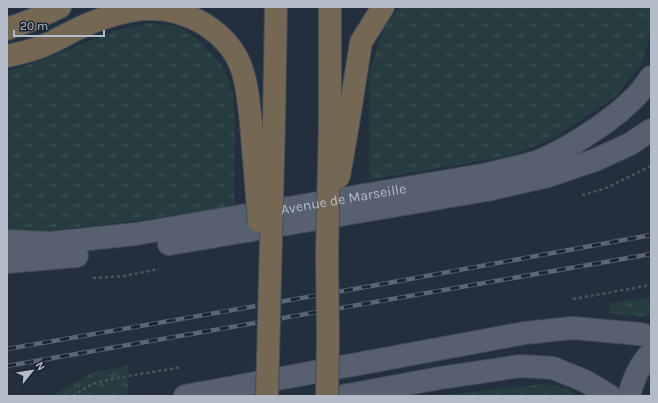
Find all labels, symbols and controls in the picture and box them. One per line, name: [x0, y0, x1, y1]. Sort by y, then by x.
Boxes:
scale bar: [14, 12, 104, 38]
text: 20 m: [20, 19, 48, 33]
street label: Avenue de Marseille: [280, 180, 407, 218]
north arrow: [12, 351, 52, 391]
text: N: [33, 360, 48, 373]

